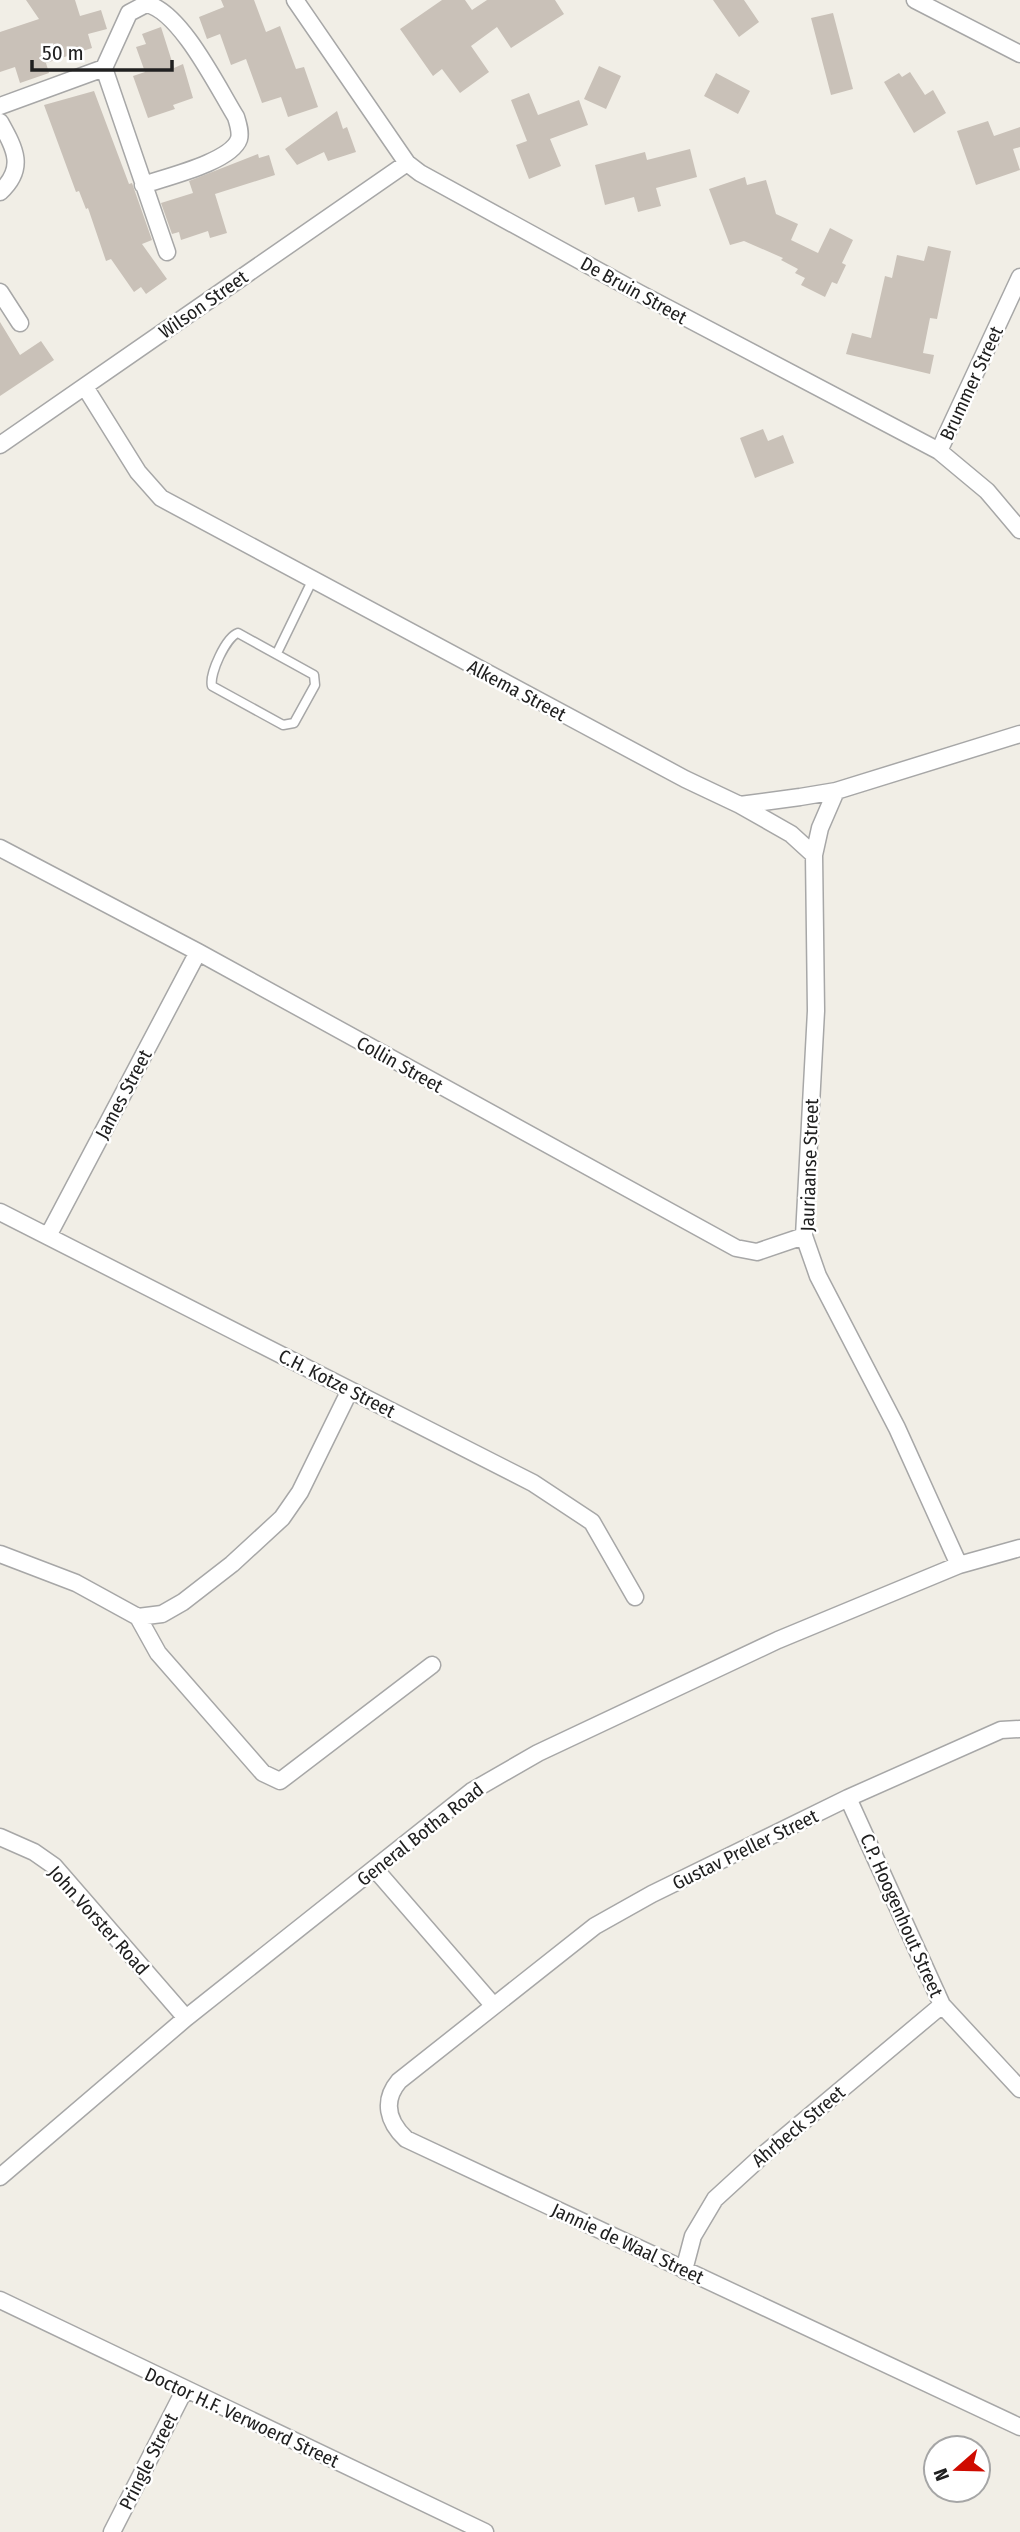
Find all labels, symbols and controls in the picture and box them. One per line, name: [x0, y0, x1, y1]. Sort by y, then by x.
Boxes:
scale bar: [32, 28, 172, 72]
text: 50 m: [42, 40, 84, 66]
street label: De Bruin Street: [577, 252, 692, 329]
street label: Wilson Street: [154, 265, 253, 343]
street label: Brummer Street: [935, 322, 1008, 444]
street label: Alkema Street: [464, 655, 571, 726]
street label: Collin Street: [353, 1031, 448, 1098]
street label: James Street: [90, 1045, 157, 1143]
street label: Jauriaanse Street: [796, 1097, 823, 1232]
street label: C.H. Kotze Street: [275, 1344, 400, 1423]
street label: General Botha Road: [353, 1778, 488, 1891]
street label: Gustav Preller Street: [669, 1804, 822, 1895]
street label: C.P. Hoogenhout Street: [855, 1830, 948, 2001]
street label: John Vorster Road: [44, 1861, 154, 1980]
street label: Ahrbeck Street: [747, 2080, 850, 2172]
street label: Jannie de Waal Street: [548, 2198, 708, 2289]
street label: Doctor H.F. Verwoerd Street: [141, 2362, 343, 2473]
street label: Pringle Street: [114, 2408, 183, 2513]
north arrow: [922, 2434, 992, 2504]
text: N: [929, 2465, 954, 2484]

